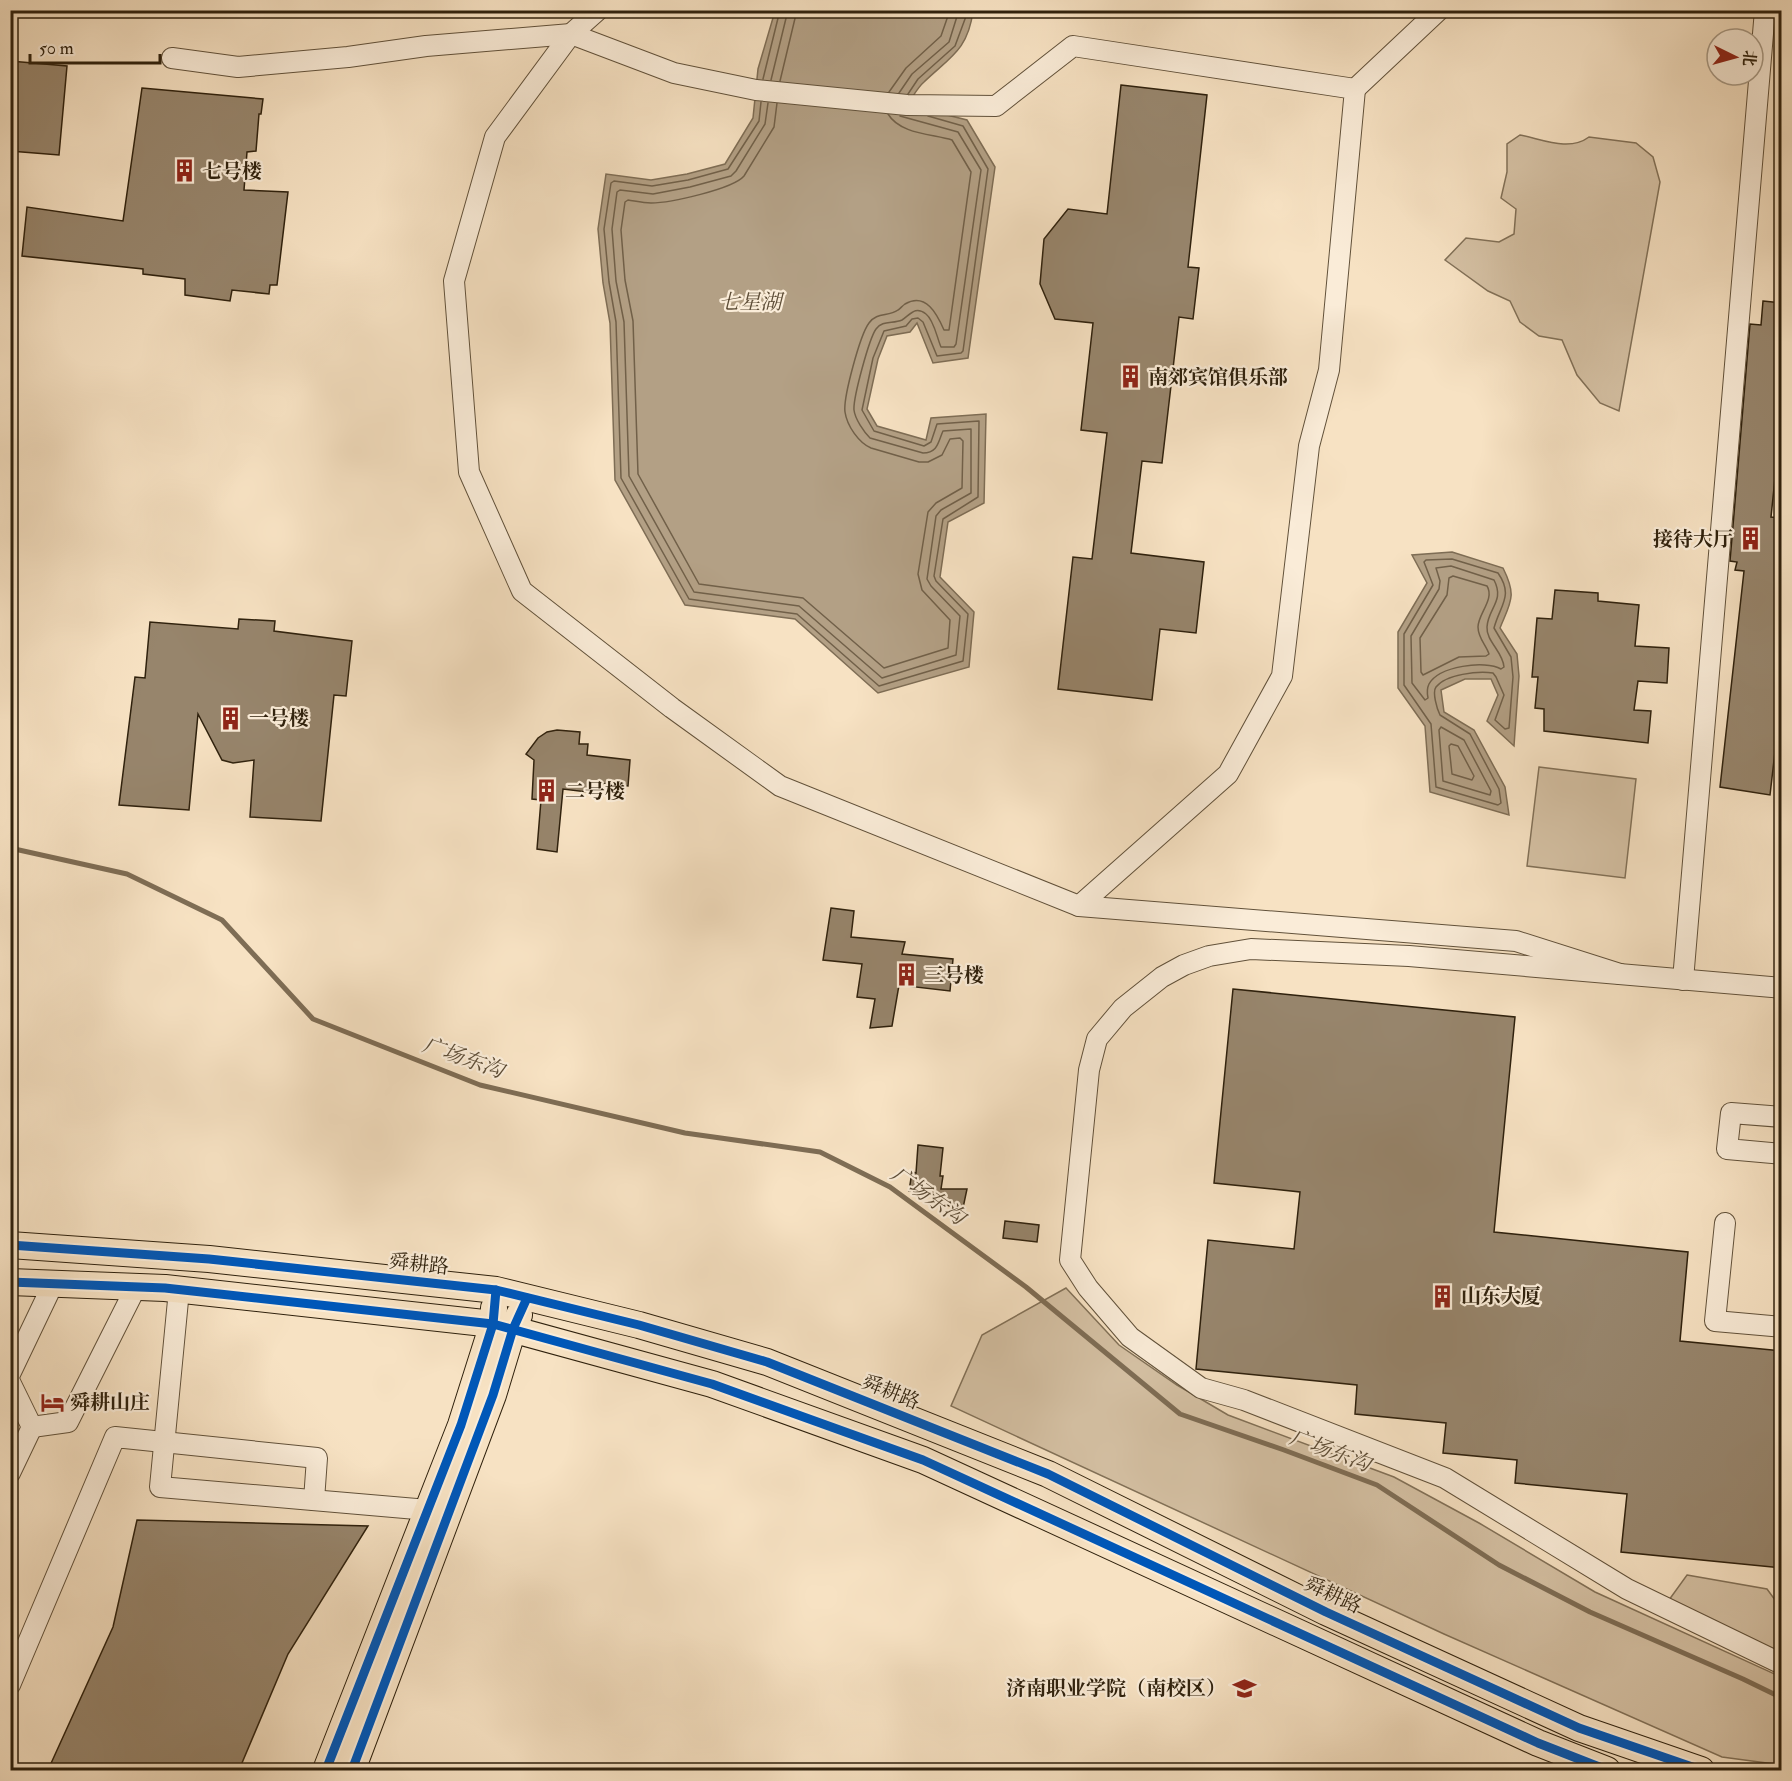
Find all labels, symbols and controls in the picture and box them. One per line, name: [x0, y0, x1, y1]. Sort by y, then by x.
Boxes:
scale bar: [30, 27, 160, 65]
north arrow: [1705, 27, 1765, 87]
text: 50 m: [39, 37, 74, 60]
text: 北: [1738, 49, 1760, 67]
building icon: 七号楼: [171, 158, 197, 184]
place label: 七号楼: [202, 159, 262, 184]
water label: 七星湖: [719, 289, 785, 316]
building icon: 南郊宾馆俱乐部: [1117, 364, 1143, 390]
place label: 南郊宾馆俱乐部: [1148, 365, 1288, 390]
building icon: 接待大厅: [1738, 526, 1764, 552]
place label: 接待大厅: [1653, 527, 1733, 552]
building icon: 一号楼: [218, 705, 244, 731]
place label: 一号楼: [249, 706, 309, 731]
building icon: 二号楼: [534, 778, 560, 804]
place label: 二号楼: [565, 779, 625, 804]
building icon: 三号楼: [893, 962, 919, 988]
place label: 三号楼: [924, 963, 984, 988]
water label: 广场东沟: [419, 1032, 510, 1085]
water label: 广场东沟: [886, 1161, 973, 1233]
street label: 舜耕路: [388, 1248, 450, 1280]
building icon: 山东大厦: [1430, 1283, 1456, 1309]
place label: 山东大厦: [1461, 1284, 1541, 1309]
street label: 舜耕路: [859, 1369, 923, 1415]
hotel icon: 舜耕山庄: [39, 1389, 65, 1415]
place label: 舜耕山庄: [70, 1390, 150, 1415]
water label: 广场东沟: [1286, 1424, 1377, 1479]
street label: 舜耕路: [1301, 1571, 1365, 1619]
school or university icon: 济南职业学院（南校区）: [1231, 1675, 1257, 1701]
place label: 济南职业学院（南校区）: [1006, 1676, 1226, 1701]

